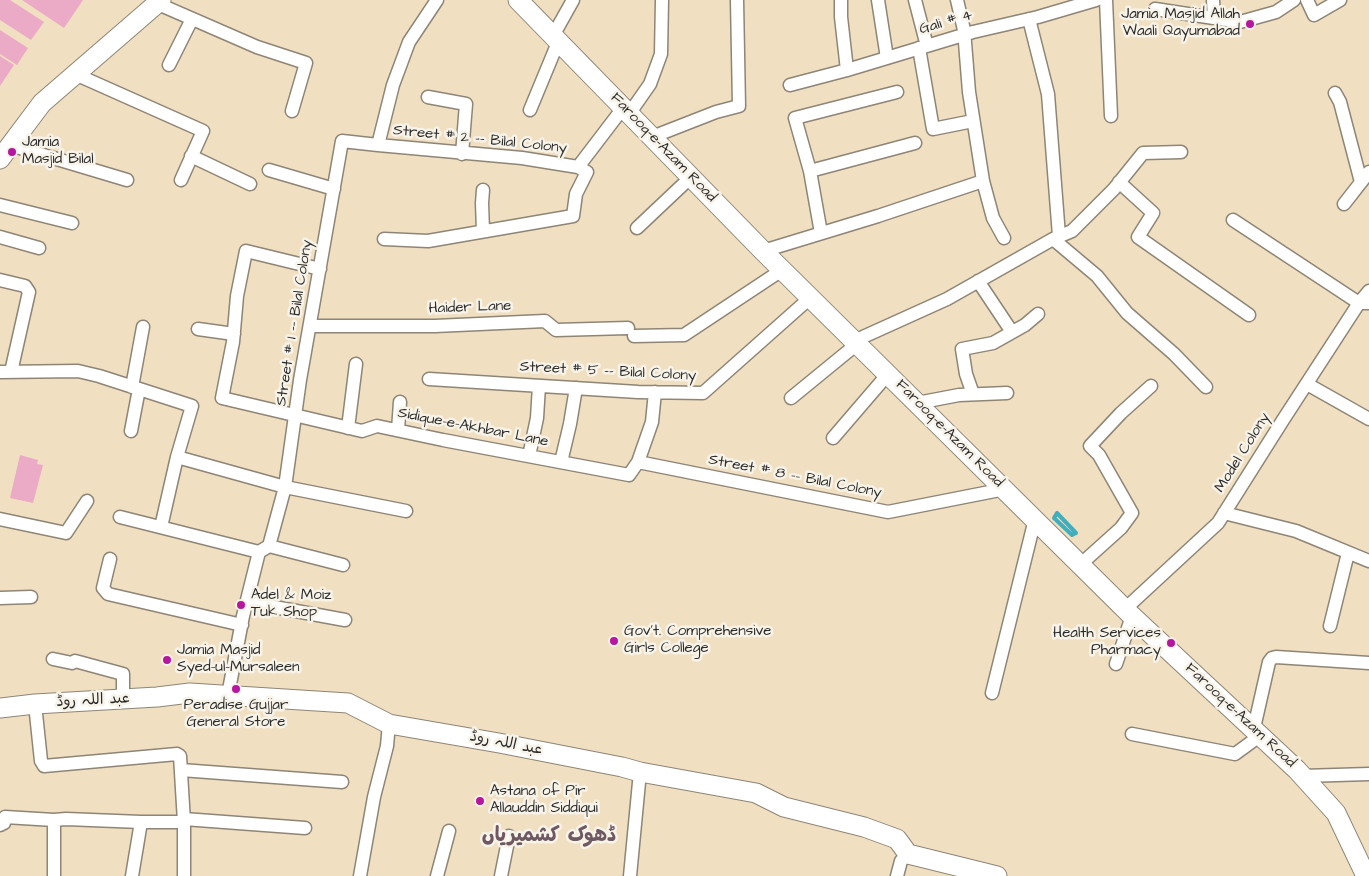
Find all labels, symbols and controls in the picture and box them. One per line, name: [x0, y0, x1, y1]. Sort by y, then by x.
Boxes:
place label: Jamia Masjid Allah Waali Qayumabad: [1121, 6, 1240, 41]
street label: Gali # 4: [917, 7, 975, 39]
marker: Jamia Masjid Allah Waali Qayumabad: [1244, 18, 1256, 30]
street label: Farooq-e-Azam Road: [606, 90, 720, 206]
street label: Street # 2 -- Bilal Colony: [392, 122, 568, 158]
place label: Jamia Masjid Bilal: [22, 134, 93, 169]
marker: Jamia Masjid Bilal: [6, 146, 18, 158]
street label: Street # 1 -- Bilal Colony: [273, 239, 317, 407]
street label: Haider Lane: [428, 298, 512, 318]
street label: Street # 5 -- Bilal Colony: [519, 358, 697, 386]
street label: Farooq-e-Azam Road: [891, 376, 1007, 492]
street label: Sidique-e-Akhbar Lane: [396, 405, 550, 451]
street label: Model Colony: [1211, 410, 1275, 496]
street label: Street # 8 -- Bilal Colony: [707, 451, 883, 503]
place label: Adel & Moiz Tuk Shop: [251, 587, 331, 622]
marker: Adel & Moiz Tuk Shop: [235, 599, 247, 611]
place label: Gov't. Comprehensive Girls College: [624, 623, 771, 658]
place label: Health Services Pharmacy: [1053, 625, 1161, 660]
marker: Gov't. Comprehensive Girls College: [608, 635, 620, 647]
marker: Health Services Pharmacy: [1165, 637, 1177, 649]
place label: Jamia Masjid Syed-ul-Mursaleen: [177, 642, 300, 677]
marker: Jamia Masjid Syed-ul-Mursaleen: [161, 654, 173, 666]
street label: Farooq-e-Azam Road: [1181, 660, 1299, 772]
marker: Peradise Gujjar General Store: [230, 683, 242, 695]
street label: عبد اللہ روڈ: [56, 690, 130, 712]
place label: Peradise Gujjar General Store: [184, 697, 288, 732]
street label: عبد اللہ روڈ: [468, 728, 544, 760]
place label: Astana of Pir Allauddin Siddiqui: [490, 783, 598, 818]
marker: Astana of Pir Allauddin Siddiqui: [474, 795, 486, 807]
district label: ڈھوک کشمیریاں: [482, 825, 616, 849]

